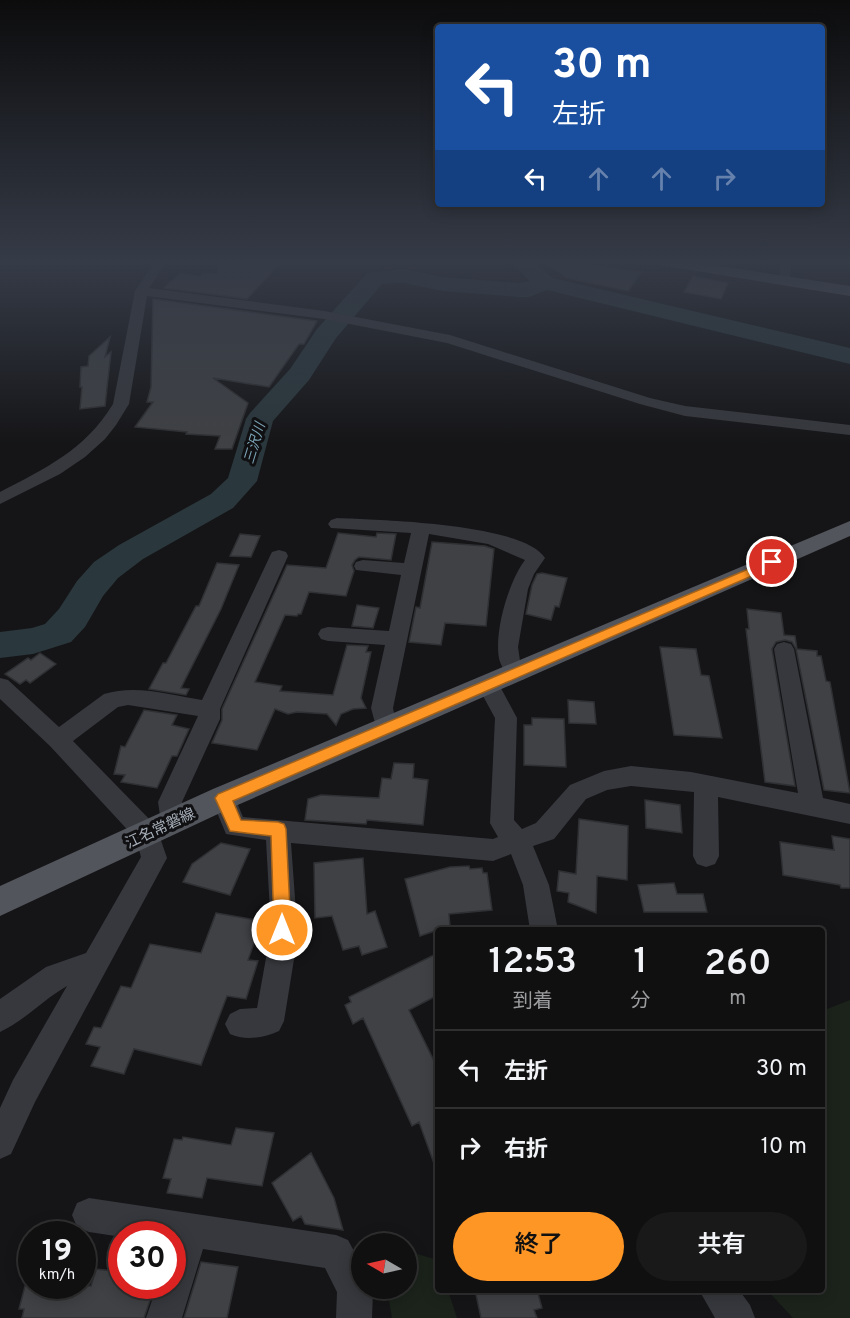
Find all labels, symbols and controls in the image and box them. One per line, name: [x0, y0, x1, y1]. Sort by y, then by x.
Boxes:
text: 30 m: [552, 40, 651, 93]
icon: left: [453, 48, 531, 126]
text: 左折: [552, 99, 606, 133]
icon: left: [519, 162, 552, 195]
icon: ahead: [582, 162, 615, 195]
icon: ahead: [645, 162, 678, 195]
icon: right: [708, 162, 741, 195]
water label: 三沢川: [241, 419, 270, 466]
pin: [746, 536, 797, 587]
icon: arrive: [755, 545, 788, 578]
street label: 江名常磐線: [123, 805, 199, 854]
position arrow: [250, 898, 314, 962]
text: 12:53: [489, 940, 577, 986]
text: 1: [633, 940, 647, 986]
text: 260: [704, 942, 771, 988]
text: m: [729, 986, 746, 1012]
text: 到着: [513, 989, 553, 1015]
text: 分: [630, 989, 650, 1015]
icon: left: [453, 1053, 486, 1086]
text: 30 m: [756, 1056, 807, 1083]
text: 左折: [504, 1059, 548, 1086]
icon: right: [453, 1131, 486, 1164]
text: 10 m: [761, 1134, 807, 1161]
text: 右折: [504, 1137, 548, 1164]
button: 終了: [453, 1212, 624, 1281]
button: 共有: [636, 1212, 807, 1281]
speed limit sign: 30: [108, 1221, 186, 1299]
north arrow: [351, 1233, 417, 1299]
map controls: [351, 1233, 417, 1299]
text: 19: [42, 1234, 72, 1271]
text: km/h: [39, 1266, 75, 1285]

